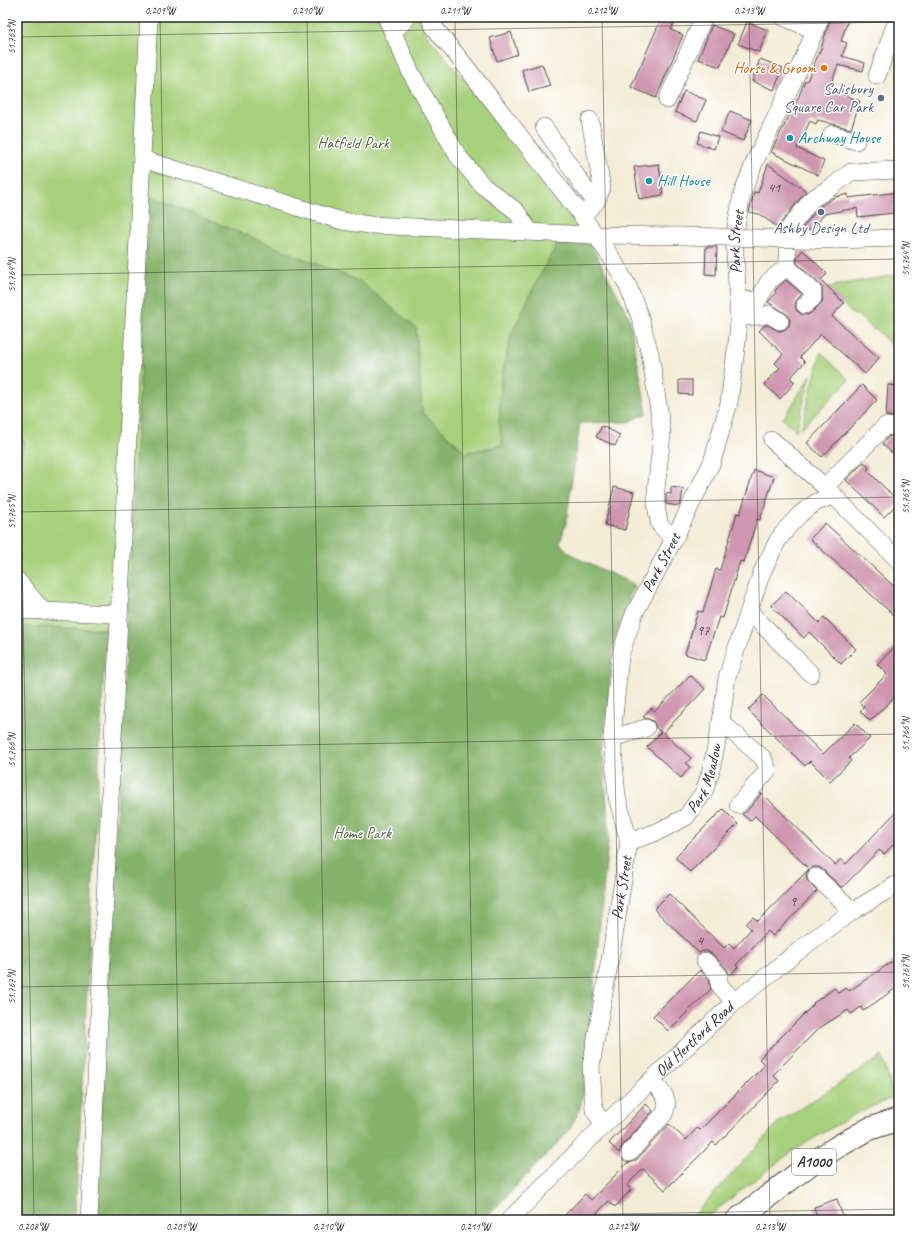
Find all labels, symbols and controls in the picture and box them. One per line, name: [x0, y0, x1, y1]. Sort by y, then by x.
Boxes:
text: 0.209°W: [145, 4, 177, 17]
text: 0.210°W: [292, 4, 324, 17]
text: 0.211°W: [440, 4, 472, 17]
text: 0.212°W: [587, 4, 619, 17]
text: 0.213°W: [734, 4, 766, 17]
text: 51.763°N: [5, 18, 18, 54]
place label: Horse & Groom: [734, 58, 817, 78]
marker: Horse & Groom: [819, 63, 829, 73]
place label: Salisbury Square Car Park: [784, 79, 875, 117]
marker: Salisbury Square Car Park: [876, 93, 886, 103]
place label: Archway House: [798, 128, 882, 148]
park label: Hatfield Park: [317, 133, 390, 153]
marker: Archway House: [785, 133, 795, 143]
place label: Hill House: [657, 171, 711, 191]
marker: Hill House: [644, 176, 654, 186]
house number: 41: [768, 179, 781, 196]
street label: Park Street: [724, 207, 749, 274]
marker: Ashby Design Ltd: [816, 207, 826, 217]
place label: Ashby Design Ltd: [773, 218, 871, 238]
text: 51.764°N: [899, 240, 912, 276]
text: 51.764°N: [5, 256, 18, 292]
text: 51.765°N: [899, 478, 912, 514]
text: 51.765°N: [5, 493, 18, 529]
street label: Park Street: [638, 528, 686, 596]
house number: 97: [697, 622, 710, 639]
text: 51.766°N: [899, 715, 912, 751]
text: 51.766°N: [5, 731, 18, 767]
street label: Park Meadow: [682, 741, 726, 817]
park label: Home Park: [333, 823, 392, 843]
street label: Park Street: [607, 853, 637, 921]
house number: 9: [790, 893, 798, 910]
house number: 4: [697, 932, 705, 949]
text: 51.767°N: [899, 953, 912, 989]
text: 51.767°N: [5, 968, 18, 1004]
street label: Old Hertford Road: [651, 996, 740, 1081]
road number: A1000: [792, 1149, 836, 1175]
text: 0.208°W: [18, 1220, 50, 1233]
text: 0.209°W: [166, 1220, 198, 1233]
text: 0.210°W: [313, 1220, 345, 1233]
text: 0.211°W: [460, 1220, 492, 1233]
text: 0.212°W: [608, 1220, 640, 1233]
text: 0.213°W: [755, 1220, 787, 1233]

